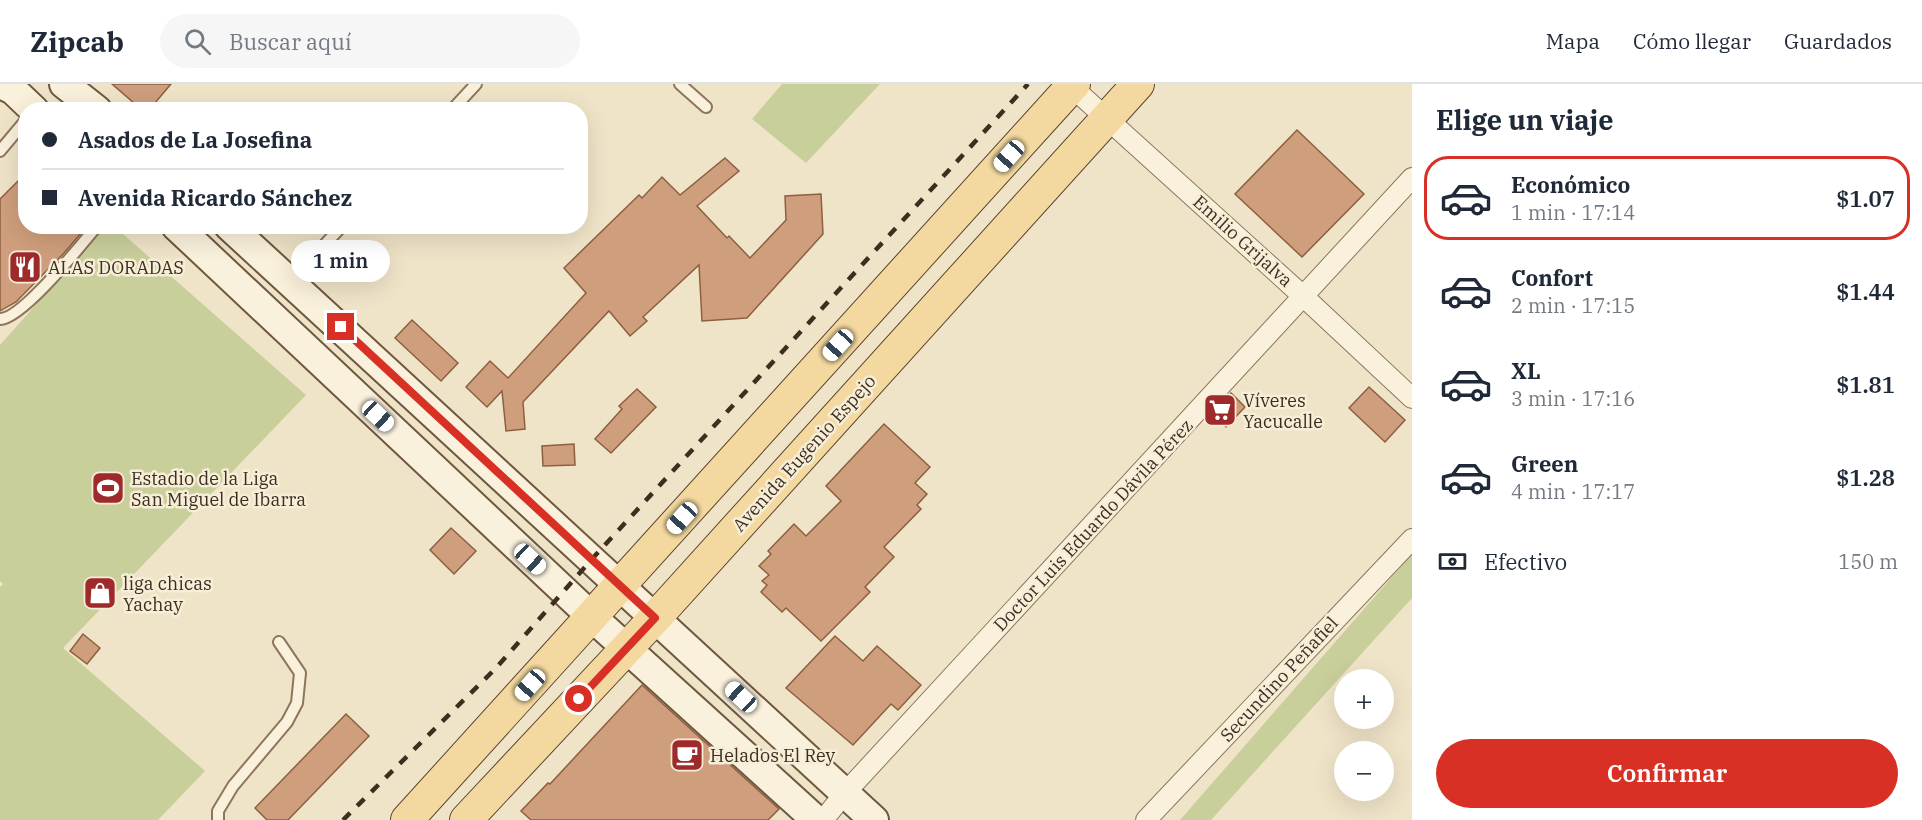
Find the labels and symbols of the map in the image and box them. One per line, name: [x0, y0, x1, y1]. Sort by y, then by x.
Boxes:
car: [990, 137, 1028, 175]
street label: Emilio Grijalva: [1188, 190, 1298, 292]
callout: 1 min: [292, 240, 391, 282]
restaurant icon: ALAS DORADAS: [7, 249, 43, 285]
place label: ALAS DORADAS: [48, 256, 184, 279]
route end: [327, 313, 354, 340]
car: [819, 326, 857, 364]
street label: Avenida Eugenio Espejo: [727, 370, 881, 536]
place label: Víveres Yacucalle: [1243, 389, 1323, 433]
supermarket icon: Víveres Yacucalle: [1202, 392, 1238, 428]
car: [359, 397, 397, 435]
street label: Doctor Luis Eduardo Dávila Pérez: [988, 414, 1198, 636]
place label: Estadio de la Liga San Miguel de Ibarra: [131, 467, 306, 511]
sports icon: Estadio de la Liga San Miguel de Ibarra: [90, 470, 126, 506]
car: [663, 499, 701, 537]
car: [511, 540, 549, 578]
place label: liga chicas Yachay: [123, 572, 212, 616]
shop icon: liga chicas Yachay: [82, 575, 118, 611]
street label: Secundino Peñafiel: [1215, 612, 1343, 746]
car: [511, 666, 549, 704]
car: [722, 678, 760, 716]
route start: [565, 685, 592, 712]
cafe icon: Helados El Rey: [669, 737, 705, 773]
place label: Helados El Rey: [710, 744, 836, 767]

